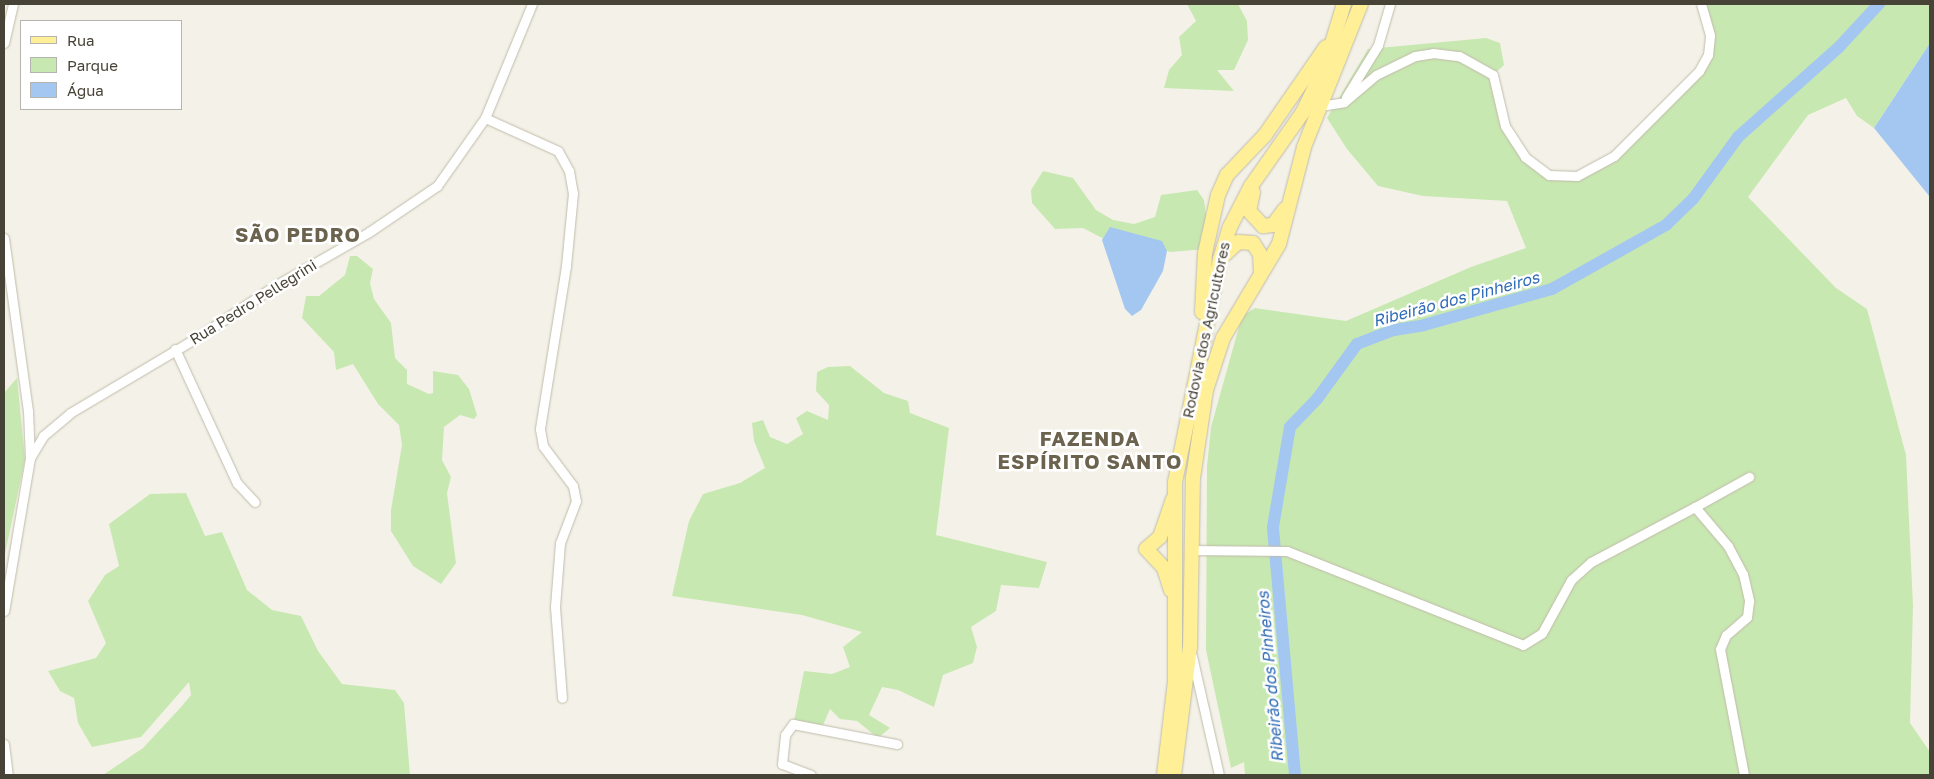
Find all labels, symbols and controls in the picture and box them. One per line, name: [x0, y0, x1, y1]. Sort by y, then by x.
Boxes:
legend: [20, 20, 182, 110]
text: Rua: [67, 31, 94, 49]
text: Parque: [67, 56, 118, 74]
text: Água: [67, 81, 104, 99]
district label: SÃO PEDRO: [234, 222, 362, 246]
street label: Rodovia dos Agricultores: [1179, 240, 1233, 420]
street label: Rua Pedro Pellegrini: [186, 256, 320, 348]
water label: Ribeirão dos Pinheiros: [1371, 268, 1541, 330]
district label: FAZENDA ESPÍRITO SANTO: [996, 426, 1184, 473]
water label: Ribeirão dos Pinheiros: [1253, 591, 1287, 763]

